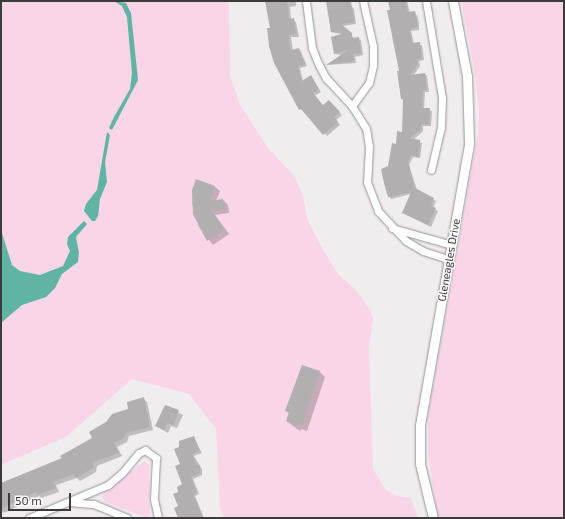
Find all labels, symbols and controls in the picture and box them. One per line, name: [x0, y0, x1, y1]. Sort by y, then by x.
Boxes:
street label: Gleneagles Drive: [435, 218, 463, 302]
scale bar: [10, 485, 73, 511]
text: 50 m: [15, 493, 42, 507]

